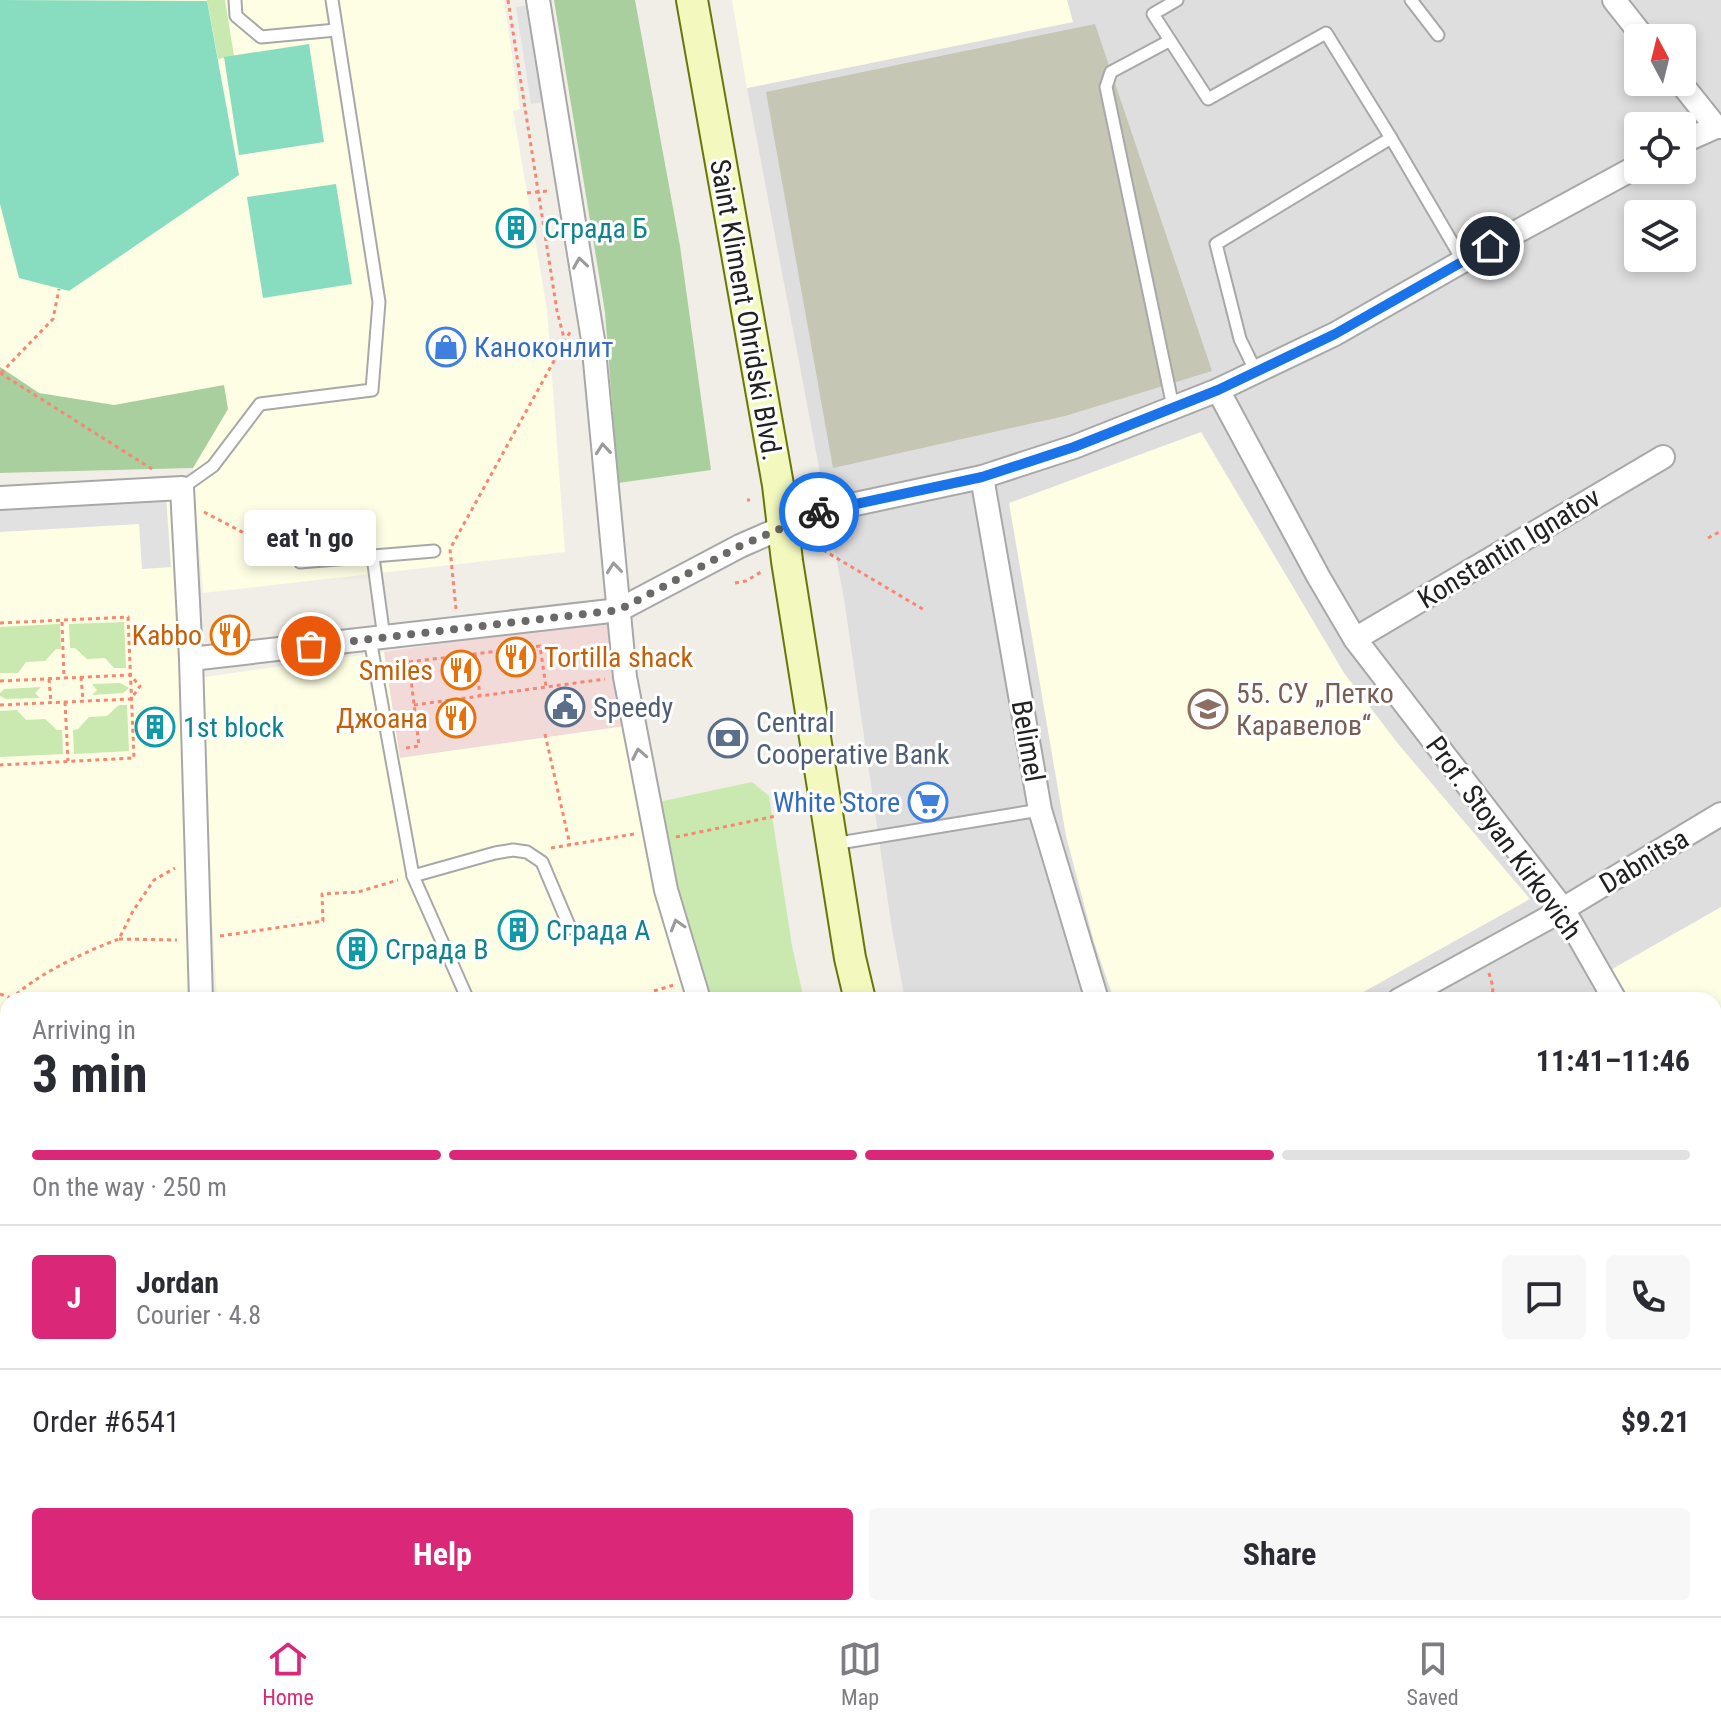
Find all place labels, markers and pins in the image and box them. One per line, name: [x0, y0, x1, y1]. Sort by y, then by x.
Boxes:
building icon: Сграда Б: [495, 207, 537, 249]
place label: Сграда Б: [544, 212, 648, 245]
pin: [1456, 212, 1524, 280]
shop icon: Каноконлит: [425, 326, 467, 368]
place label: Каноконлит: [474, 331, 613, 364]
callout: eat 'n go: [245, 510, 377, 566]
pin: [277, 612, 345, 680]
restaurant icon: Kabbo: [209, 614, 251, 656]
place label: Kabbo: [132, 619, 202, 652]
restaurant icon: Tortilla shack: [495, 636, 537, 678]
place label: Tortilla shack: [544, 641, 694, 674]
restaurant icon: Smiles: [440, 649, 482, 691]
place label: Smiles: [359, 654, 433, 687]
place label: 55. СУ „Петко Каравелов“: [1236, 677, 1394, 742]
public building icon: Speedy: [544, 686, 586, 728]
school or university icon: 55. СУ „Петко Каравелов“: [1187, 688, 1229, 730]
place label: Speedy: [593, 691, 673, 724]
restaurant icon: Джоана: [435, 697, 477, 739]
place label: Джоана: [336, 702, 428, 735]
building icon: 1st block: [134, 706, 176, 748]
place label: Central Cooperative Bank: [756, 706, 950, 771]
place label: 1st block: [183, 711, 285, 744]
bank icon: Central Cooperative Bank: [707, 717, 749, 759]
supermarket icon: White Store: [907, 781, 949, 823]
place label: White Store: [773, 786, 900, 819]
building icon: Сграда А: [497, 909, 539, 951]
place label: Сграда А: [546, 914, 651, 947]
building icon: Сграда В: [336, 928, 378, 970]
place label: Сграда В: [385, 933, 489, 966]

